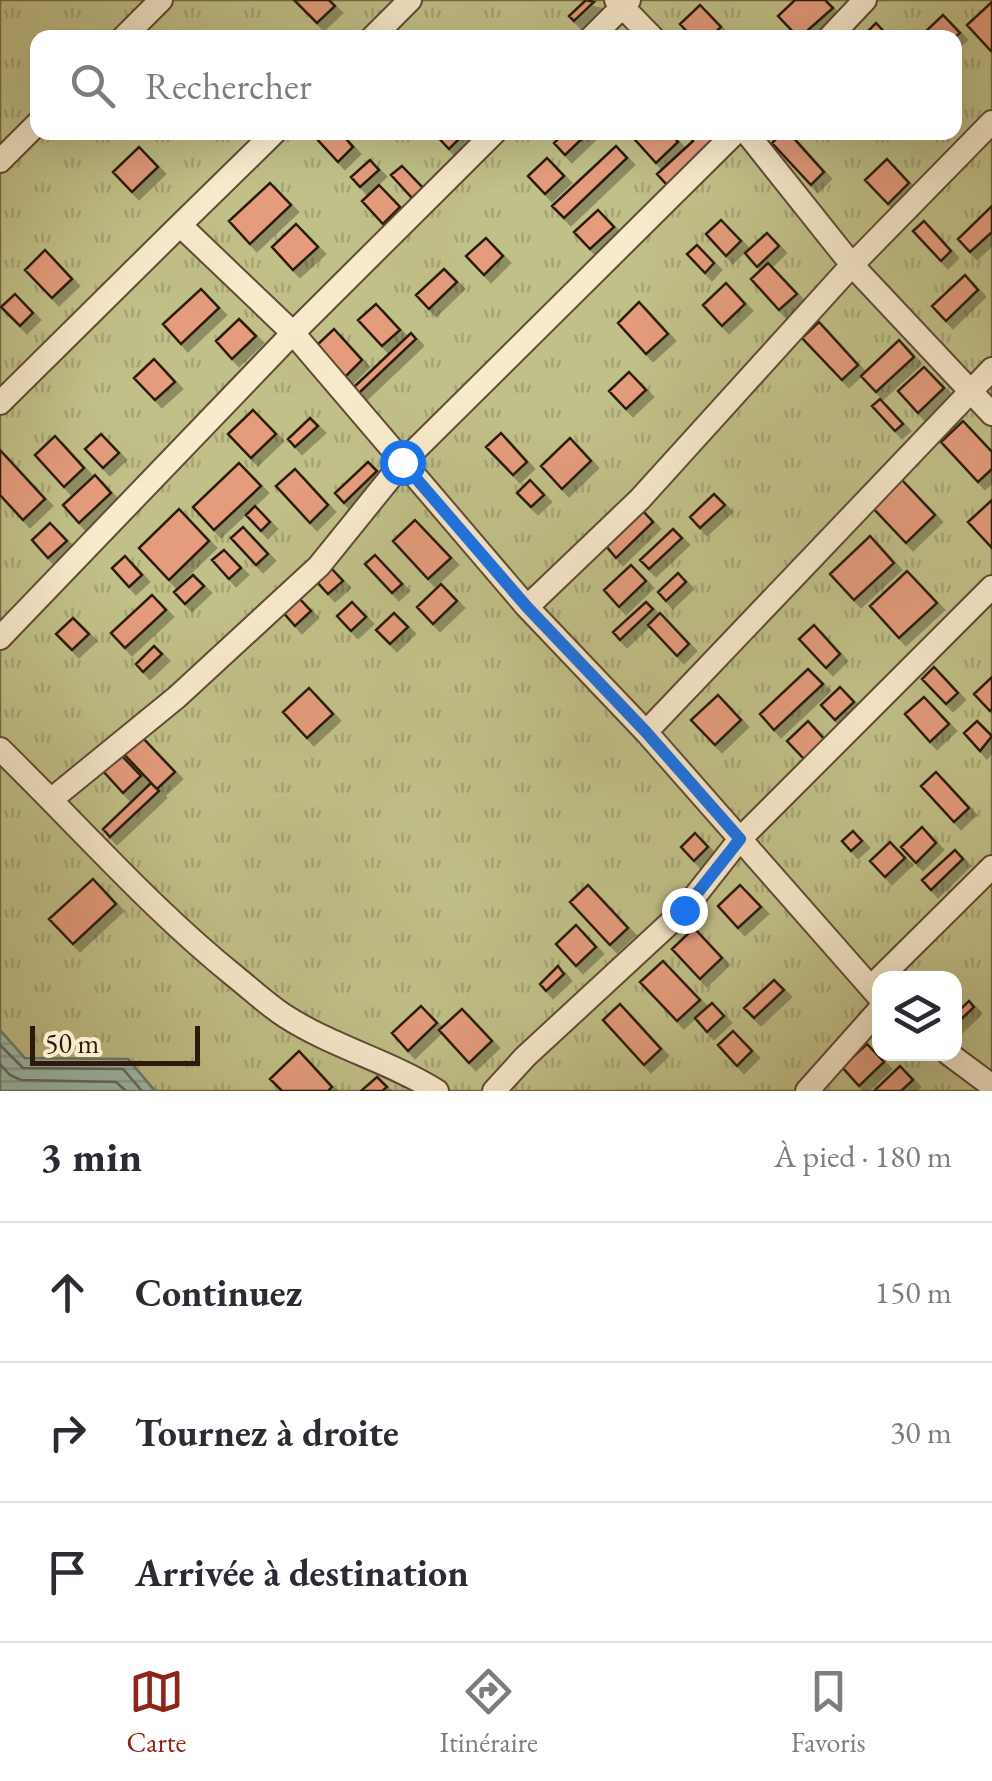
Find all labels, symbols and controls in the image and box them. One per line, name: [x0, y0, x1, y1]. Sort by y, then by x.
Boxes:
search box: [30, 30, 962, 140]
icon: search: [65, 58, 120, 113]
text: Rechercher: [145, 61, 312, 110]
route start: [380, 440, 426, 486]
route end: [662, 888, 708, 934]
map controls: [872, 971, 962, 1061]
button: layers: [872, 971, 962, 1061]
scale bar: [30, 1021, 200, 1066]
text: 50 m: [45, 1025, 99, 1061]
text: 3 min: [40, 1129, 142, 1184]
text: À pied · 180 m: [774, 1135, 952, 1177]
icon: ahead: [40, 1265, 95, 1320]
text: Continuez: [135, 1268, 302, 1317]
text: 150 m: [875, 1271, 952, 1313]
icon: right: [40, 1405, 95, 1460]
text: Tournez à droite: [135, 1408, 399, 1457]
text: 30 m: [890, 1411, 952, 1453]
icon: arrive: [40, 1545, 95, 1600]
text: Arrivée à destination: [135, 1548, 469, 1597]
tab: Carte: [126, 1664, 187, 1760]
tab: Itinéraire: [439, 1664, 538, 1760]
tab: Favoris: [791, 1664, 866, 1760]

